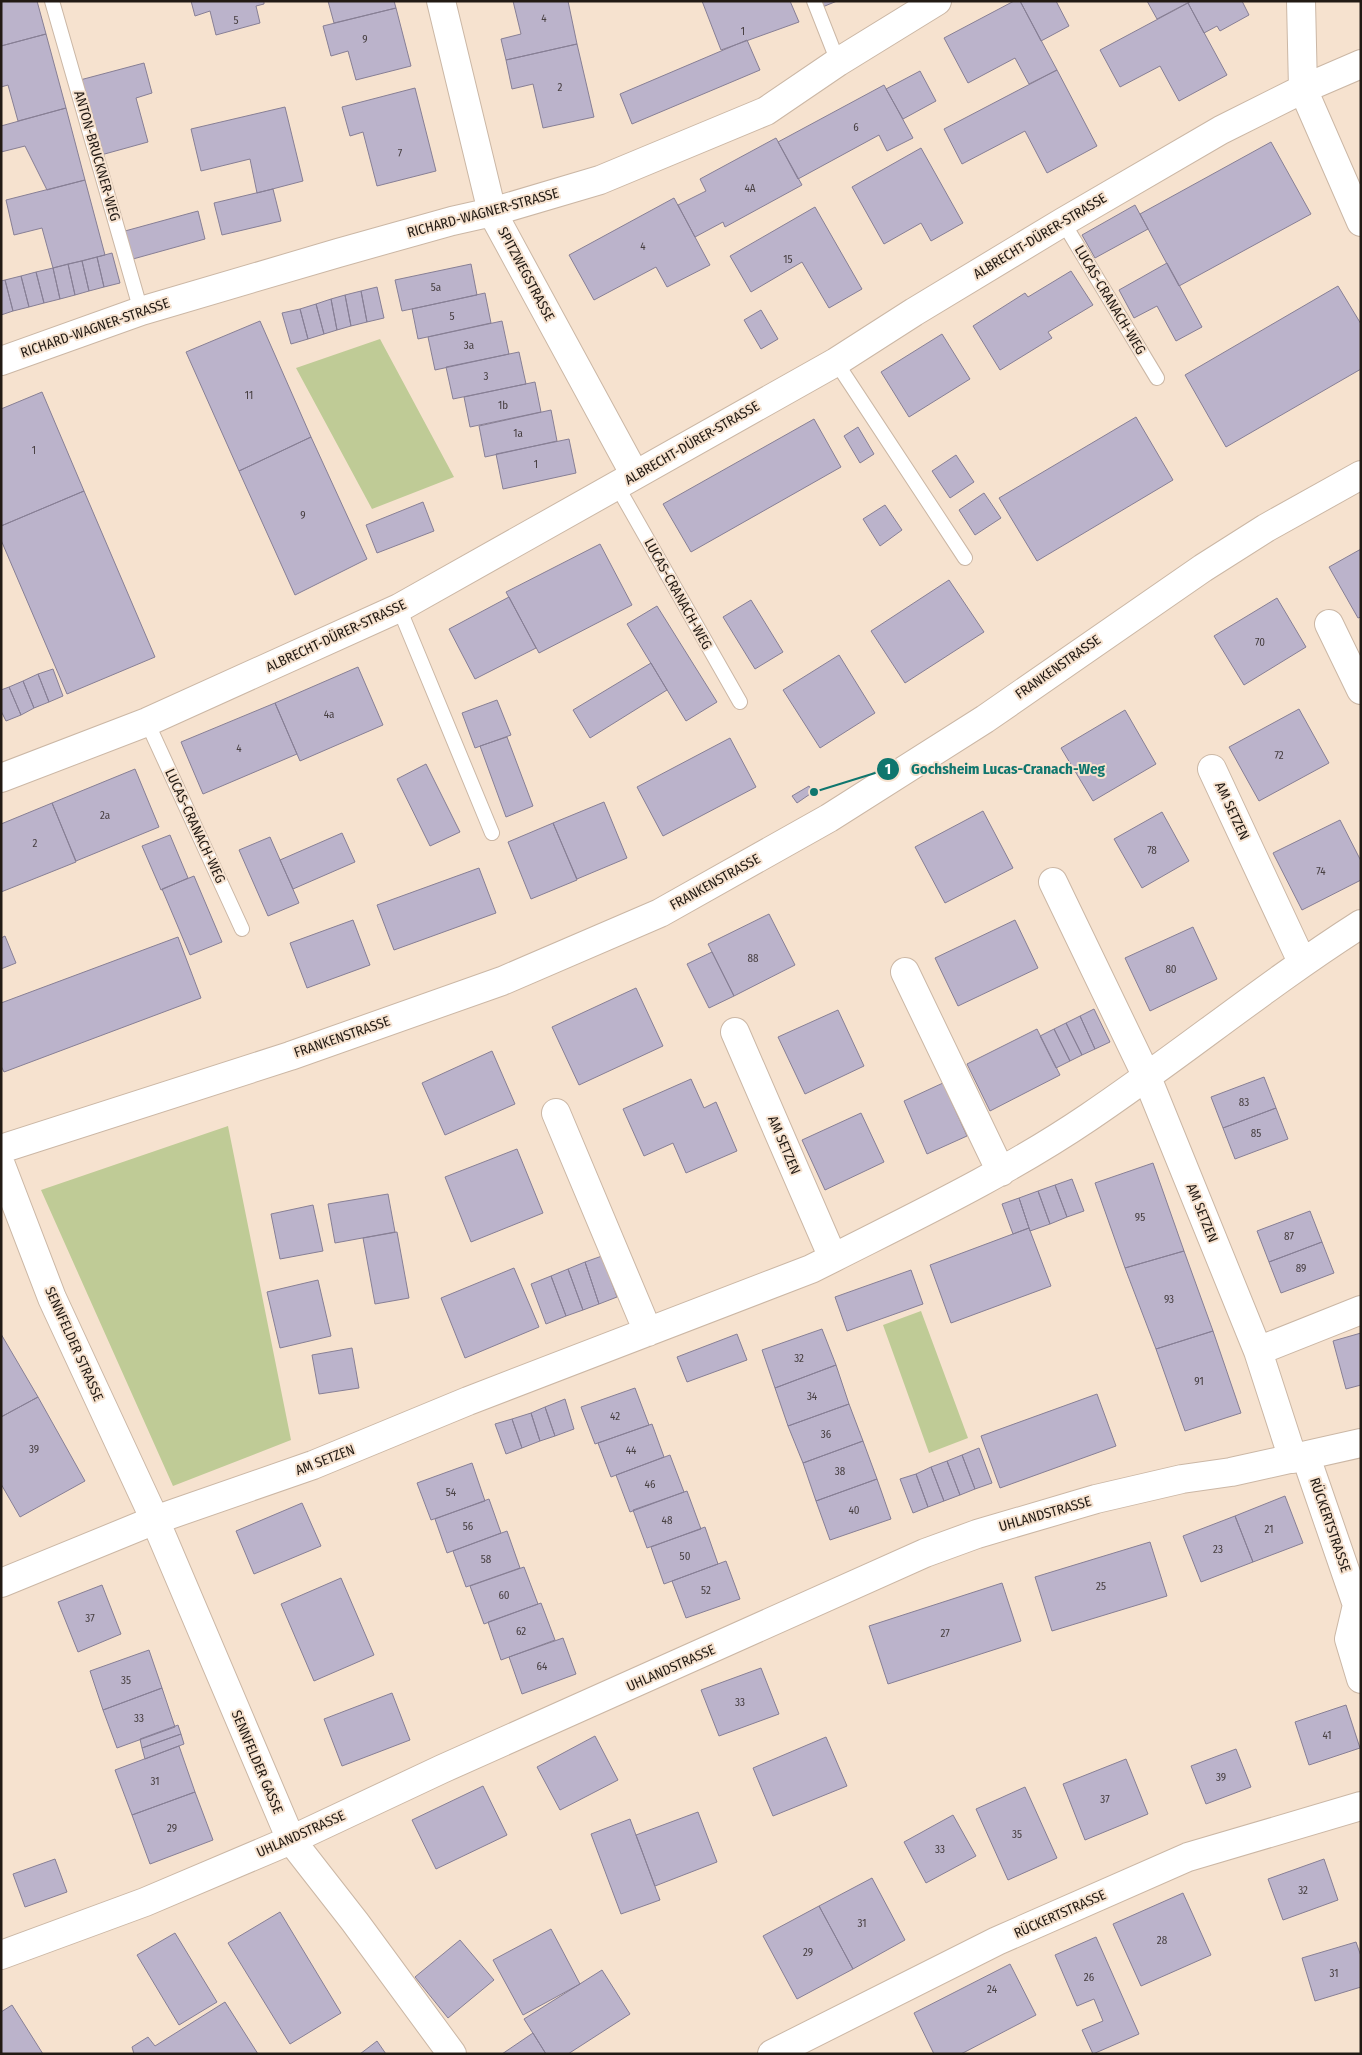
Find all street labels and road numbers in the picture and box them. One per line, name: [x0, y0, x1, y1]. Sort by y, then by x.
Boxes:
street label: ANTON-BRUCKNER-WEG: [70, 89, 124, 223]
street label: RICHARD-WAGNER-STRASSE: [405, 184, 561, 241]
street label: ALBRECHT-DÜRER-STRASSE: [970, 188, 1110, 283]
street label: SPITZWEGSTRASSE: [494, 224, 558, 324]
street label: LUCAS-CRANACH-WEG: [1071, 242, 1149, 358]
street label: RICHARD-WAGNER-STRASSE: [18, 294, 172, 361]
street label: ALBRECHT-DÜRER-STRASSE: [621, 396, 763, 489]
street label: LUCAS-CRANACH-WEG: [640, 536, 716, 652]
street label: ALBRECHT-DÜRER-STRASSE: [263, 595, 409, 676]
street label: FRANKENSTRASSE: [1012, 631, 1104, 703]
street label: LUCAS-CRANACH-WEG: [161, 766, 229, 886]
street label: AM SETZEN: [1211, 779, 1253, 843]
street label: FRANKENSTRASSE: [667, 850, 763, 914]
street label: FRANKENSTRASSE: [292, 1012, 393, 1061]
street label: AM SETZEN: [764, 1113, 804, 1177]
street label: AM SETZEN: [1182, 1181, 1222, 1245]
street label: SENNFELDER STRASSE: [41, 1284, 107, 1404]
street label: AM SETZEN: [293, 1441, 357, 1479]
street label: RÜCKERTSTRASSE: [1306, 1475, 1355, 1575]
street label: UHLANDSTRASSE: [997, 1493, 1094, 1535]
street label: UHLANDSTRASSE: [624, 1641, 718, 1695]
street label: SENNFELDER GASSE: [228, 1708, 287, 1817]
street label: UHLANDSTRASSE: [254, 1807, 348, 1861]
street label: RÜCKERTSTRASSE: [1011, 1885, 1109, 1942]

